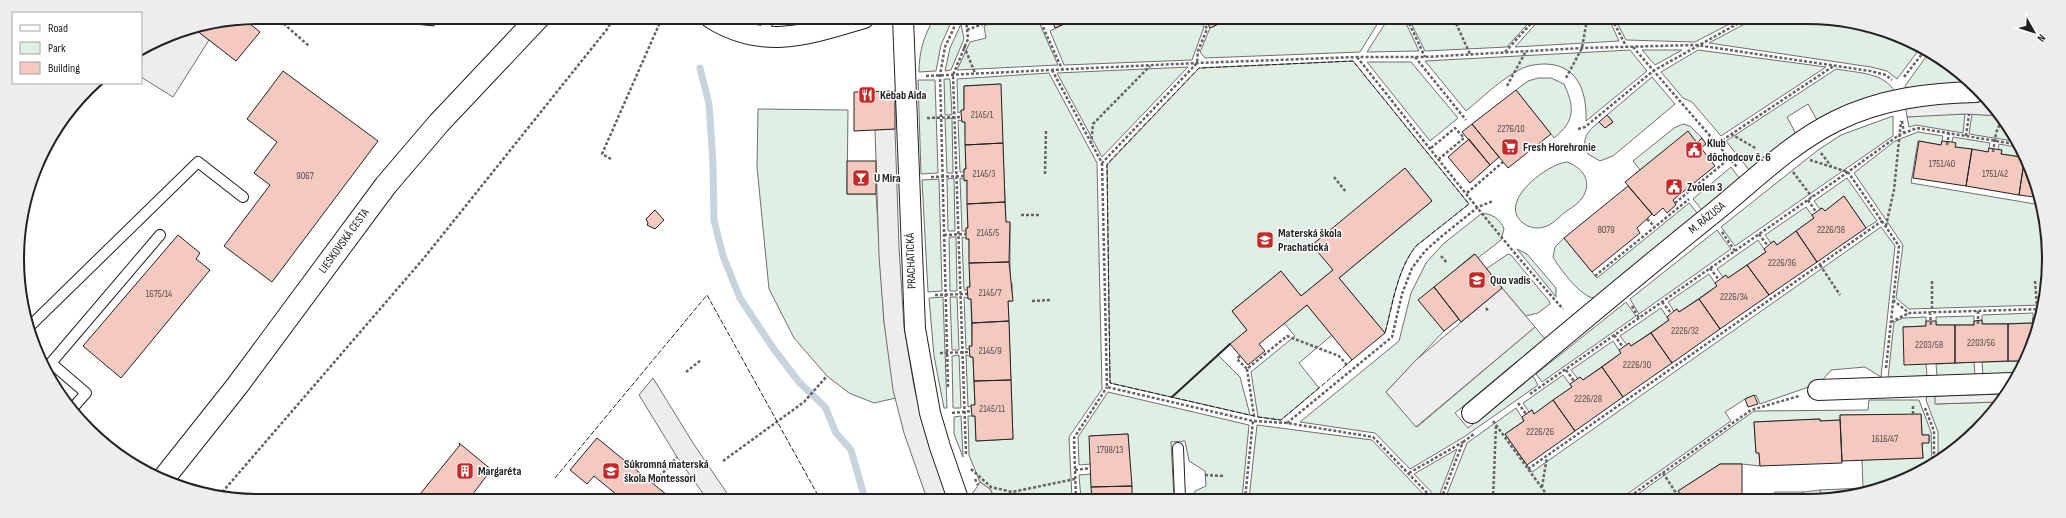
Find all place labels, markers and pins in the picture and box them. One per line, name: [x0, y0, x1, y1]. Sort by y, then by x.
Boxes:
restaurant icon: Kebab Aida: [857, 85, 877, 105]
place label: Kebab Aida: [880, 88, 926, 103]
place label: Klub dôchodcov č. 6: [1707, 136, 1771, 165]
supermarket icon: Fresh Horehronie: [1500, 137, 1520, 157]
place label: Fresh Horehronie: [1523, 140, 1596, 155]
public building icon: Klub dôchodcov č. 6: [1684, 140, 1704, 160]
bar icon: U Mira: [851, 168, 871, 188]
place label: U Mira: [874, 171, 901, 186]
public building icon: Zvolen 3: [1664, 177, 1684, 197]
place label: Zvolen 3: [1687, 180, 1722, 195]
place label: Materská škola Prachatická: [1278, 226, 1342, 255]
school or university icon: Materská škola Prachatická: [1255, 230, 1275, 250]
school or university icon: Quo vadis: [1467, 270, 1487, 290]
place label: Quo vadis: [1490, 273, 1531, 288]
place label: Súkromná materská škola Montessori: [624, 457, 709, 486]
building icon: Margaréta: [455, 461, 475, 481]
school or university icon: Súkromná materská škola Montessori: [601, 461, 621, 481]
place label: Margaréta: [478, 464, 521, 479]

